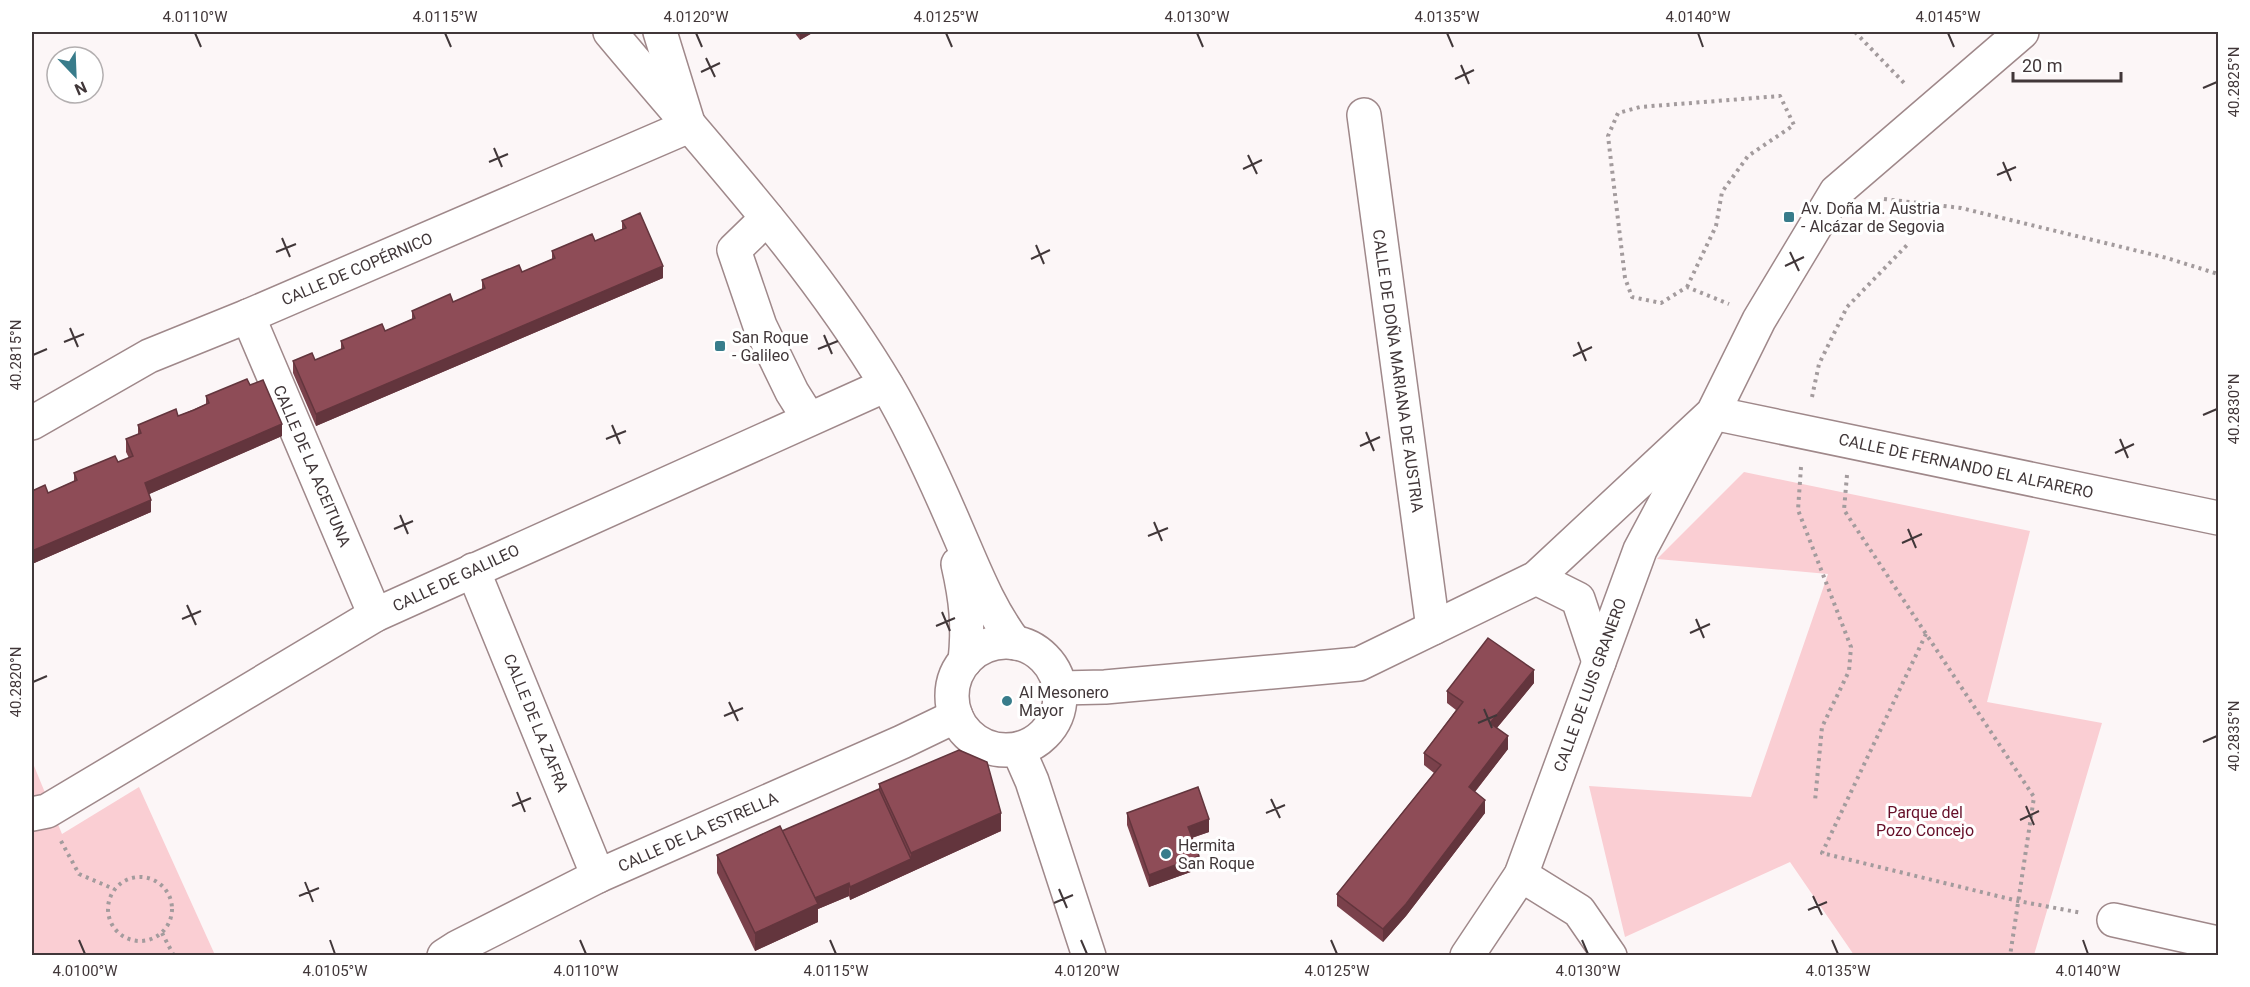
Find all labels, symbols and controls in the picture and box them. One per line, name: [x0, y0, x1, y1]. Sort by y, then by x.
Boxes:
text: 4.0110°W: [162, 8, 228, 26]
text: 4.0115°W: [412, 8, 478, 26]
text: 4.0120°W: [663, 8, 729, 26]
text: 4.0125°W: [913, 8, 979, 26]
text: 4.0130°W: [1164, 8, 1230, 26]
text: 4.0135°W: [1414, 8, 1480, 26]
text: 4.0140°W: [1665, 8, 1731, 26]
text: 4.0145°W: [1915, 8, 1981, 26]
north arrow: [45, 45, 105, 105]
scale bar: [2013, 45, 2121, 83]
text: 40.2825°N: [2225, 47, 2243, 117]
text: 20 m: [2022, 55, 2062, 76]
text: N: [72, 77, 90, 99]
place label: Av. Doña M. Austria - Alcázar de Segovia: [1801, 199, 1945, 236]
marker: Av. Doña M. Austria - Alcázar de Segovia: [1782, 210, 1796, 224]
street label: CALLE DE DOÑA MARIANA DE AUSTRIA: [1369, 228, 1428, 514]
street label: CALLE DE COPÉRNICO: [279, 229, 435, 309]
text: 40.2815°N: [7, 320, 25, 390]
place label: San Roque - Galileo: [732, 328, 808, 365]
marker: San Roque - Galileo: [713, 339, 727, 353]
text: 40.2830°N: [2225, 374, 2243, 444]
street label: CALLE DE LA ACEITUNA: [269, 382, 355, 550]
street label: CALLE DE FERNANDO EL ALFARERO: [1837, 430, 2095, 502]
street label: CALLE DE GALILEO: [390, 540, 522, 616]
street label: CALLE DE LUIS GRANERO: [1550, 595, 1630, 775]
text: 40.2820°N: [7, 647, 25, 717]
street label: CALLE DE LA ZAFRA: [500, 651, 573, 795]
place label: Al Mesonero Mayor: [1019, 683, 1109, 720]
marker: Al Mesonero Mayor: [1000, 694, 1014, 708]
text: 40.2835°N: [2225, 701, 2243, 771]
street label: CALLE DE LA ESTRELLA: [615, 788, 781, 876]
park label: Parque del Pozo Concejo: [1876, 803, 1974, 840]
place label: Hermita San Roque: [1178, 836, 1254, 873]
marker: Hermita San Roque: [1159, 847, 1173, 861]
text: 4.0100°W: [52, 962, 118, 980]
text: 4.0105°W: [302, 962, 368, 980]
text: 4.0110°W: [553, 962, 619, 980]
text: 4.0115°W: [803, 962, 869, 980]
text: 4.0120°W: [1054, 962, 1120, 980]
text: 4.0125°W: [1304, 962, 1370, 980]
text: 4.0130°W: [1555, 962, 1621, 980]
text: 4.0135°W: [1805, 962, 1871, 980]
text: 4.0140°W: [2055, 962, 2121, 980]

